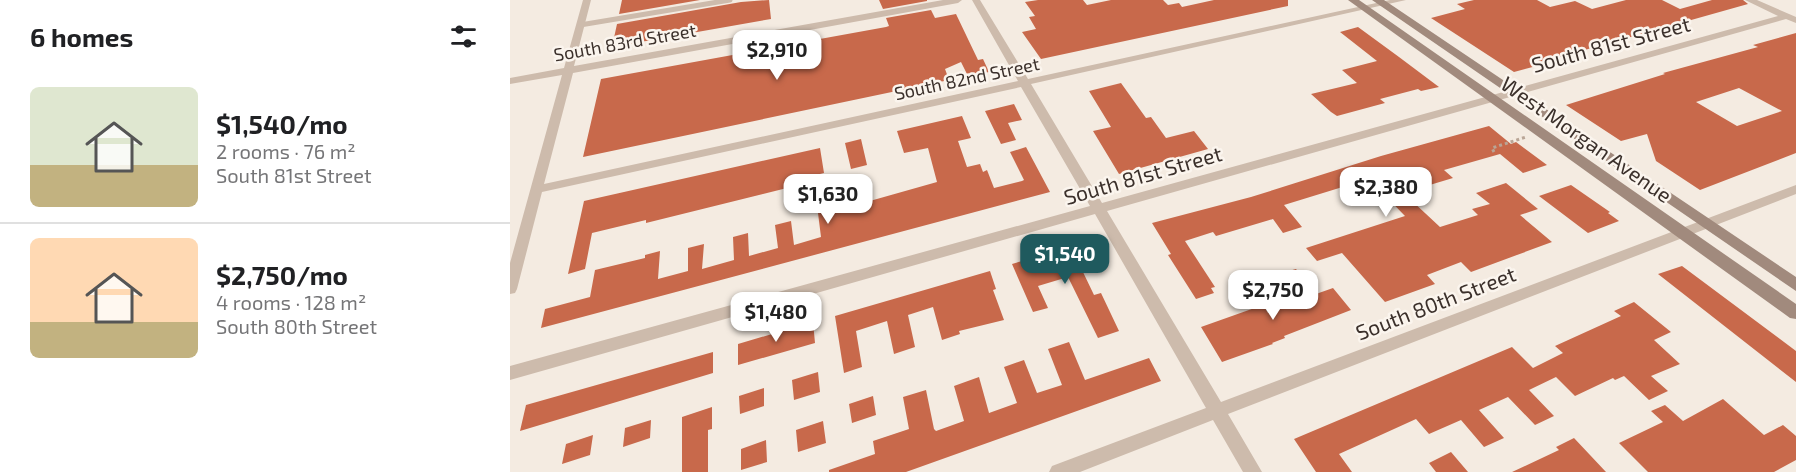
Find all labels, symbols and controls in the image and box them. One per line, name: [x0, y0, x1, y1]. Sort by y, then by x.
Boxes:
street label: South 81st Street: [1528, 10, 1693, 77]
street label: South 83rd Street: [552, 19, 698, 65]
icon: filters: [447, 20, 480, 53]
text: 6 homes: [30, 21, 133, 52]
pin: $2,910: [728, 30, 826, 81]
text: $2,910: [746, 37, 808, 61]
street label: South 82nd Street: [892, 52, 1041, 104]
street label: West Morgan Avenue: [1497, 70, 1677, 207]
text: $1,540/mo: [216, 108, 348, 139]
icon: home: [78, 111, 150, 183]
text: 2 rooms · 76 m²: [216, 139, 355, 163]
street label: South 81st Street: [1061, 140, 1225, 209]
text: South 81st Street: [216, 163, 372, 187]
pin: $2,380: [1337, 167, 1435, 218]
pin: $1,630: [779, 174, 877, 225]
text: $2,380: [1354, 174, 1418, 198]
text: $1,630: [798, 181, 858, 205]
pin: $1,540: [1016, 234, 1114, 285]
text: $1,540: [1034, 241, 1096, 265]
text: $2,750/mo: [216, 259, 348, 290]
street label: South 80th Street: [1352, 261, 1519, 345]
icon: home: [78, 262, 150, 334]
pin: $2,750: [1224, 270, 1322, 321]
text: $2,750: [1242, 277, 1304, 301]
text: 4 rooms · 128 m²: [216, 290, 366, 314]
pin: $1,480: [727, 292, 825, 343]
text: $1,480: [745, 299, 807, 323]
text: South 80th Street: [216, 314, 377, 338]

